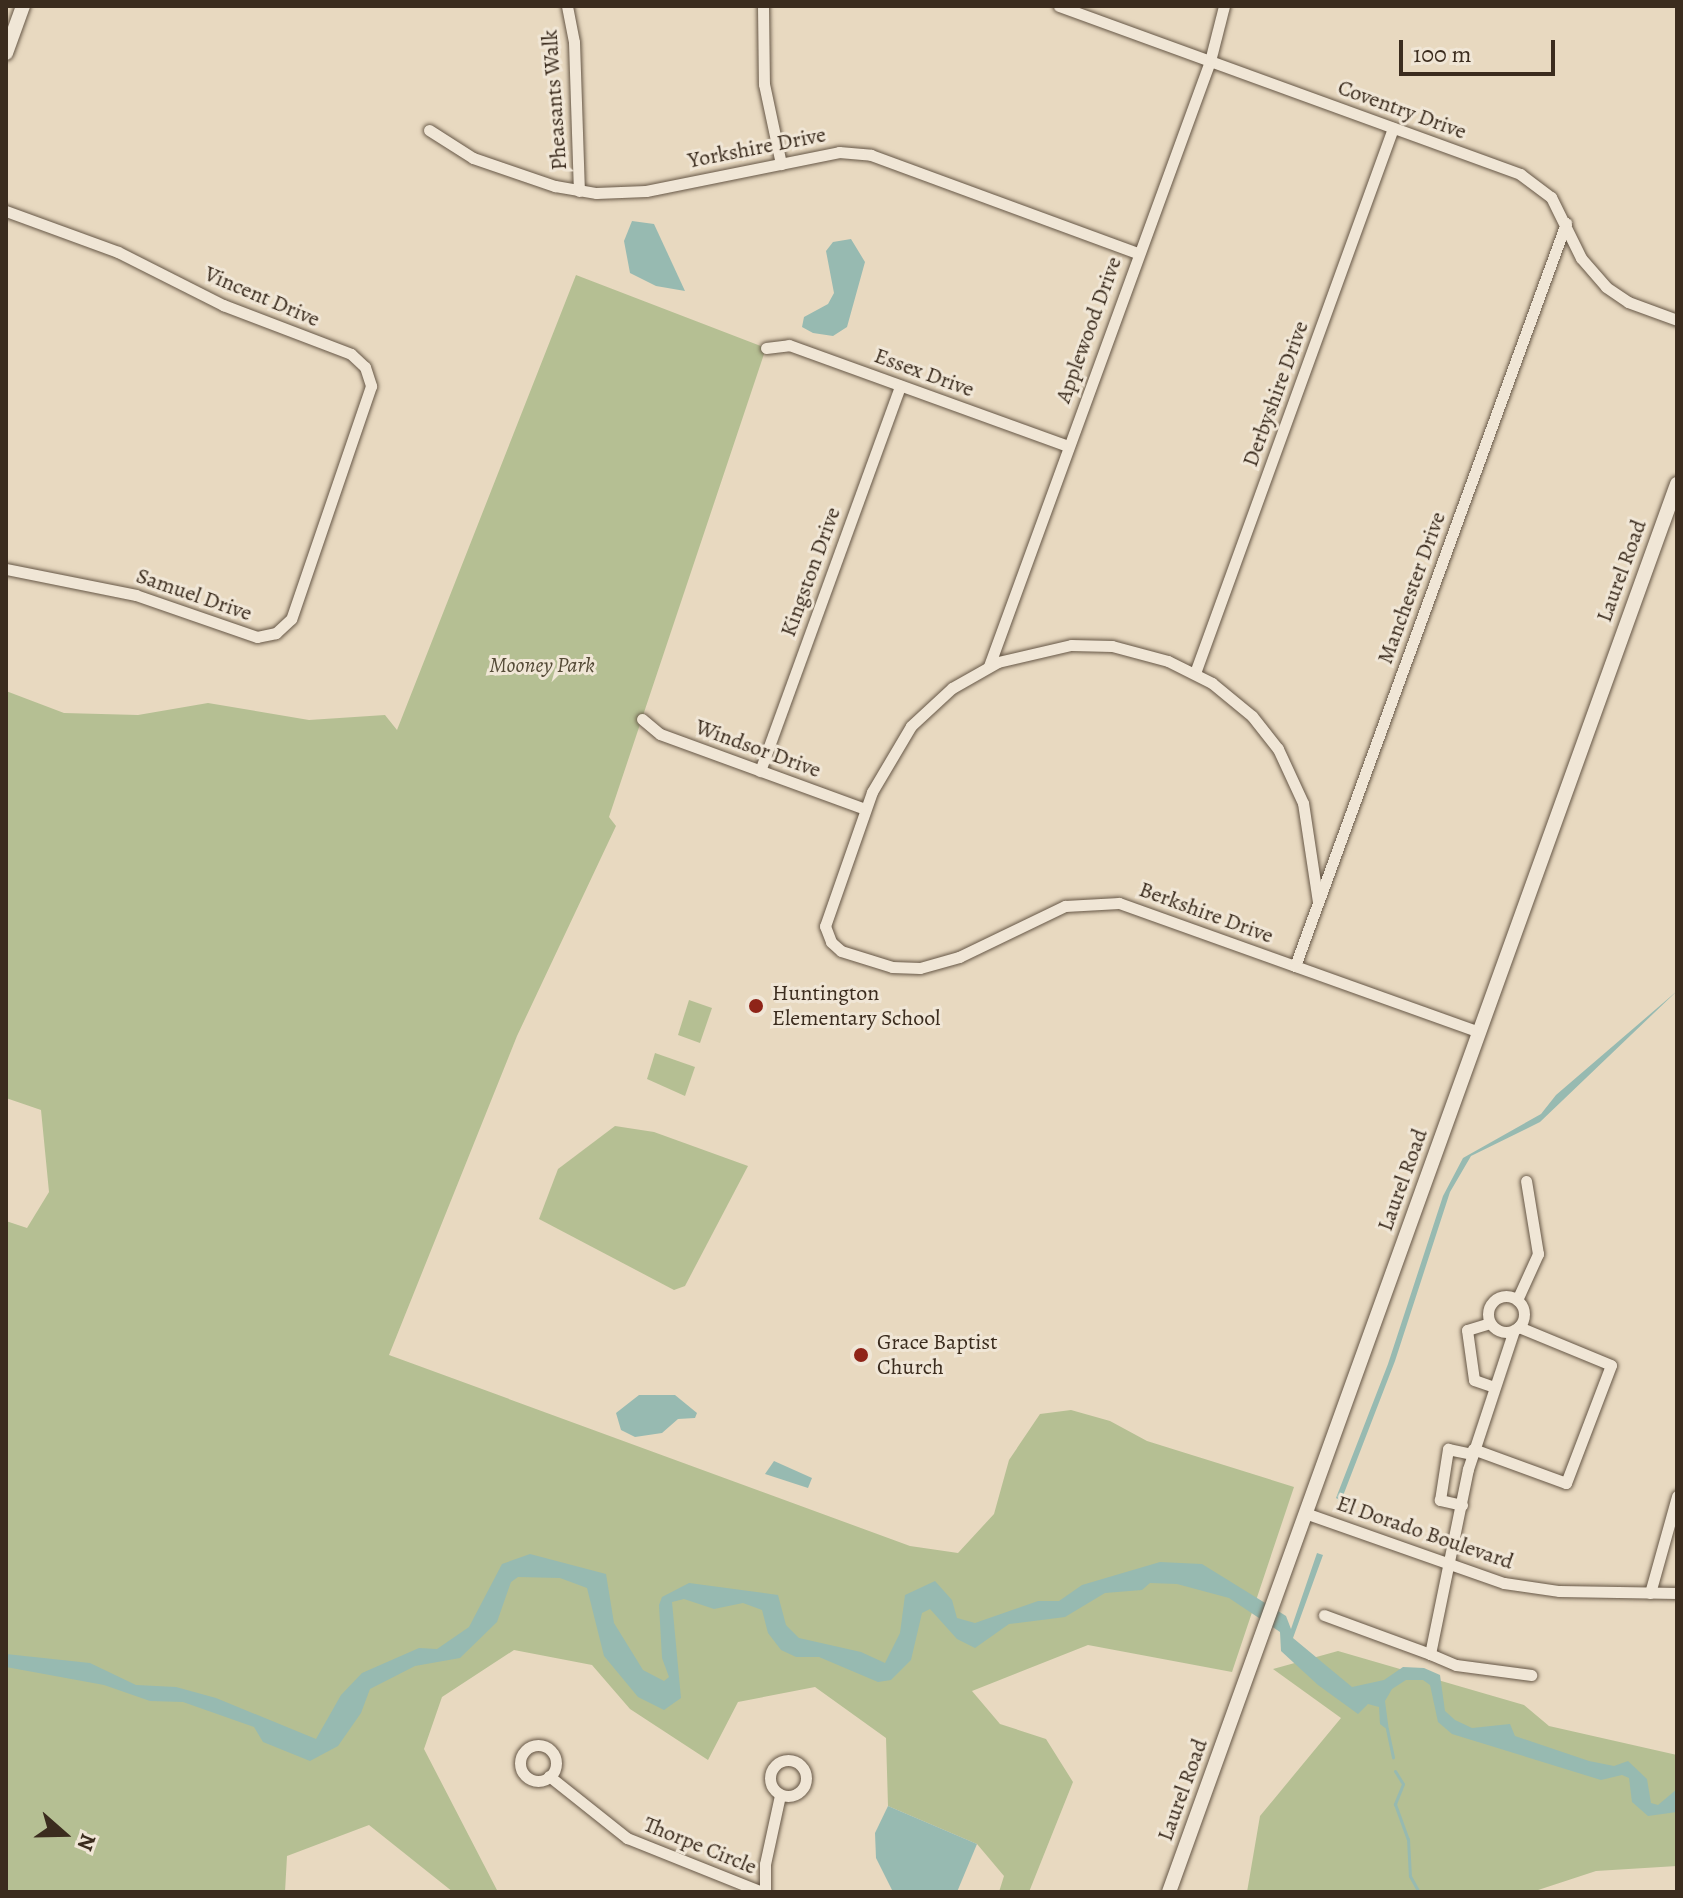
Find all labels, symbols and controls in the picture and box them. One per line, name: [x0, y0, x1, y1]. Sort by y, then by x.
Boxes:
scale bar: [1403, 24, 1559, 74]
street label: Pheasants Walk: [537, 29, 573, 171]
text: 100 m: [1413, 38, 1472, 70]
street label: Coventry Drive: [1334, 75, 1470, 145]
street label: Yorkshire Drive: [686, 122, 828, 174]
street label: Applewood Drive: [1050, 253, 1128, 407]
street label: Vincent Drive: [200, 261, 324, 333]
street label: Derbyshire Drive: [1237, 318, 1315, 470]
street label: Essex Drive: [870, 343, 978, 403]
street label: Kingston Drive: [775, 504, 847, 640]
street label: Manchester Drive: [1372, 508, 1452, 668]
street label: Laurel Road: [1591, 516, 1653, 626]
street label: Samuel Drive: [133, 563, 255, 627]
park label: Mooney Park: [489, 653, 595, 679]
street label: Windsor Drive: [692, 714, 824, 784]
street label: Berkshire Drive: [1135, 877, 1277, 949]
place label: Huntington Elementary School: [772, 980, 940, 1032]
marker: Huntington Elementary School: [747, 997, 765, 1015]
street label: Laurel Road: [1372, 1125, 1434, 1235]
place label: Grace Baptist Church: [877, 1329, 997, 1380]
marker: Grace Baptist Church: [852, 1346, 870, 1364]
street label: El Dorado Boulevard: [1333, 1490, 1517, 1576]
street label: Laurel Road: [1152, 1735, 1214, 1845]
north arrow: [24, 1794, 104, 1874]
street label: Thorpe Circle: [640, 1811, 760, 1881]
text: N: [70, 1830, 103, 1855]

